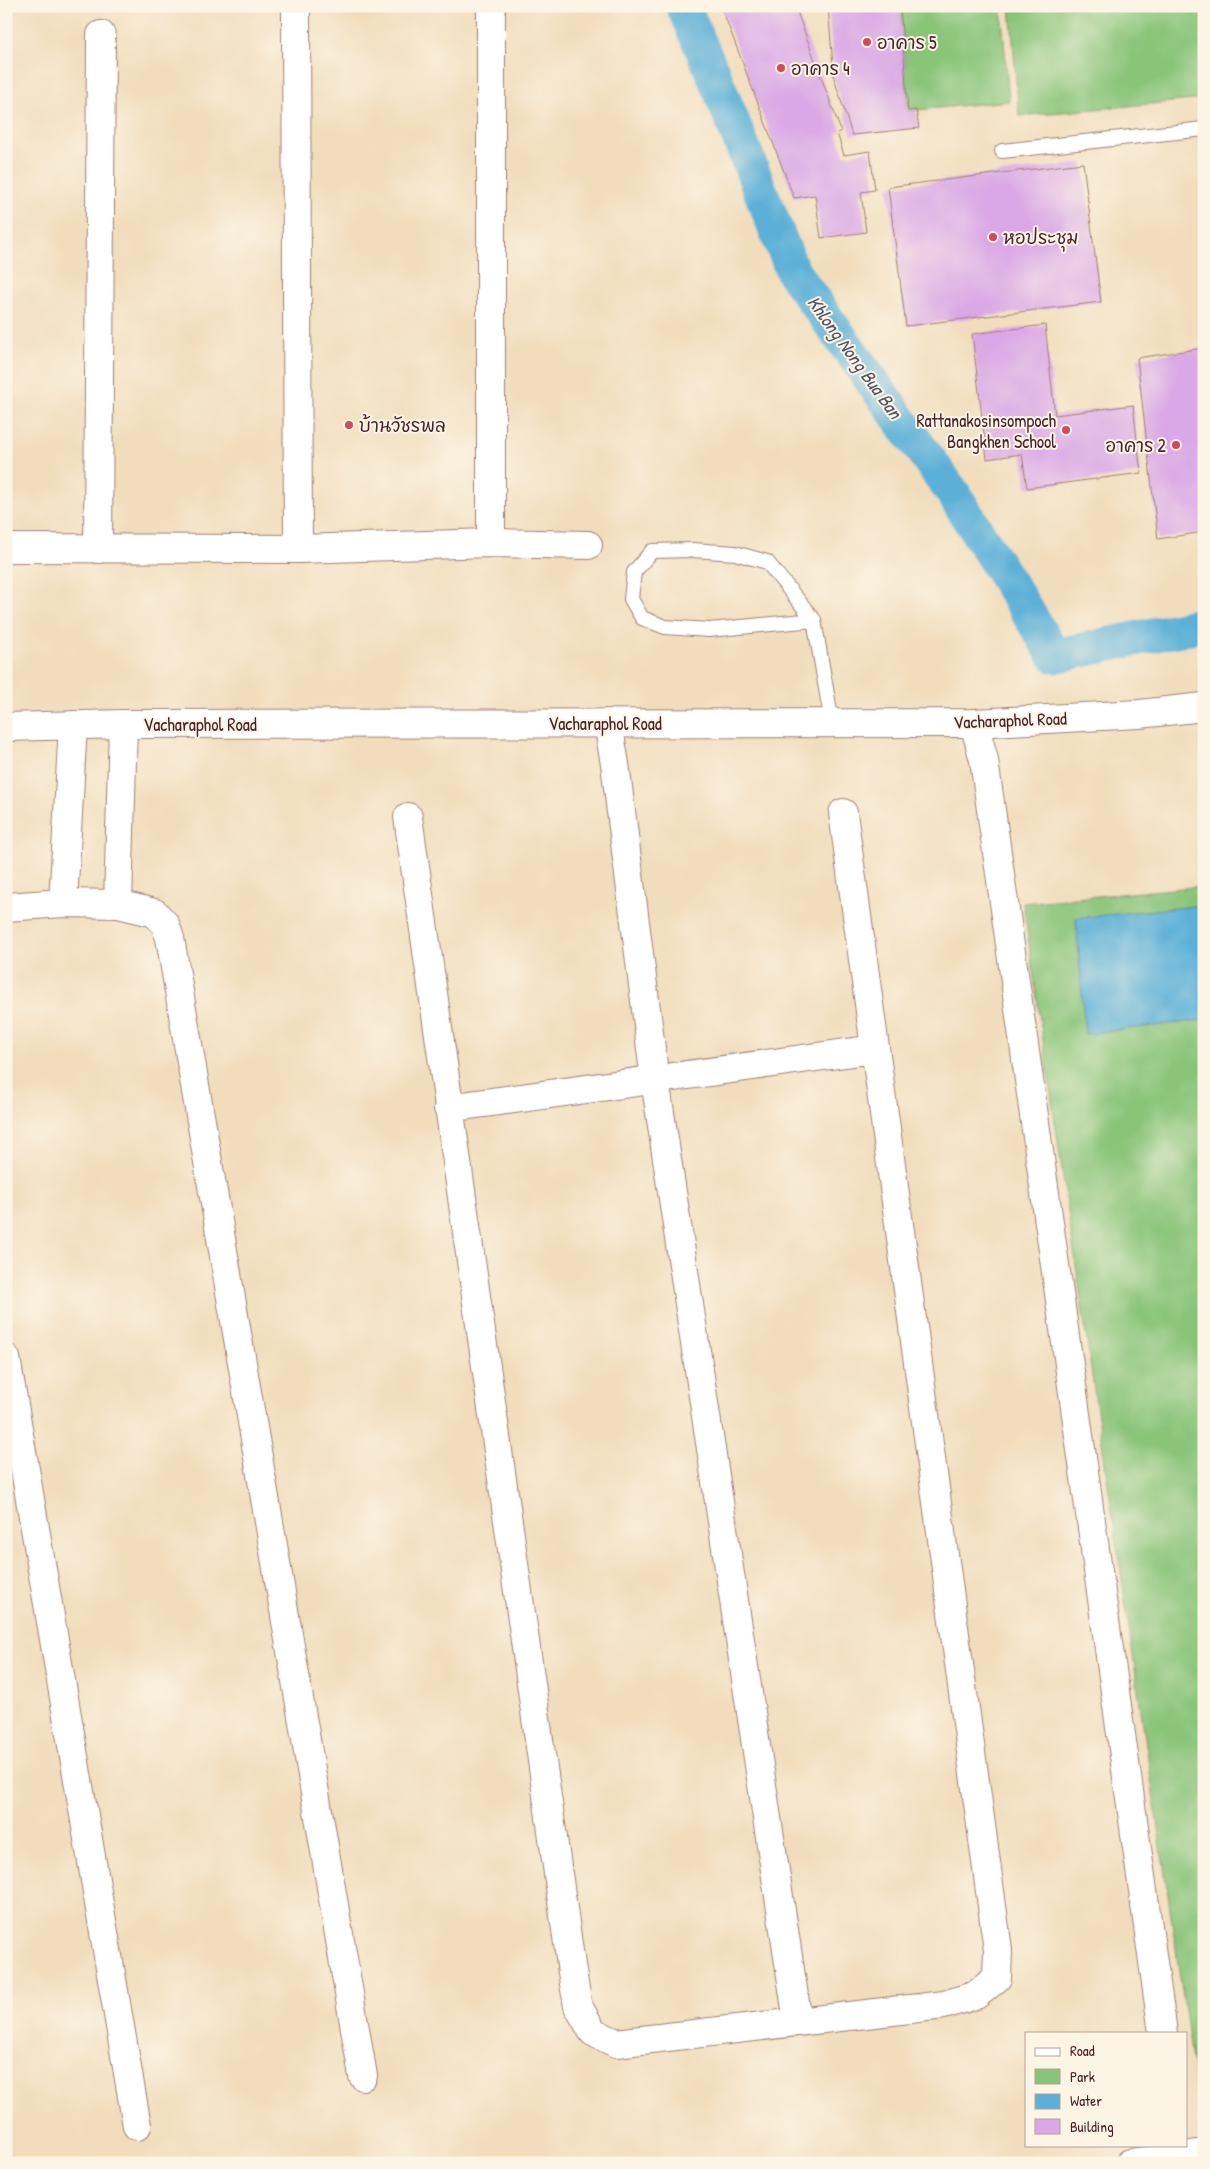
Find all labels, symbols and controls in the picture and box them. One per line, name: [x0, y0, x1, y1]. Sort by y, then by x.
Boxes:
place label: อาคาร 5: [877, 30, 937, 55]
marker: อาคาร 5: [861, 36, 873, 48]
place label: อาคาร 4: [791, 56, 850, 81]
marker: อาคาร 4: [775, 62, 787, 74]
place label: หอประชุม: [1003, 225, 1079, 252]
marker: หอประชุม: [987, 231, 999, 243]
water label: Khlong Nong Bua Ban: [802, 290, 909, 425]
place label: Rattanakosinsompoch Bangkhen School: [916, 408, 1056, 454]
place label: บ้านวัชรพล: [359, 413, 446, 438]
marker: บ้านวัชรพล: [343, 419, 355, 431]
marker: Rattanakosinsompoch Bangkhen School: [1060, 424, 1072, 436]
place label: อาคาร 2: [1105, 433, 1167, 458]
marker: อาคาร 2: [1170, 439, 1182, 451]
street label: Vacharaphol Road: [953, 706, 1067, 734]
street label: Vacharaphol Road: [548, 711, 662, 736]
street label: Vacharaphol Road: [143, 712, 257, 737]
legend: [1025, 2032, 1188, 2146]
text: Road: [1070, 2040, 1095, 2061]
text: Park: [1070, 2066, 1095, 2087]
text: Water: [1070, 2090, 1102, 2111]
text: Building: [1070, 2116, 1114, 2137]

